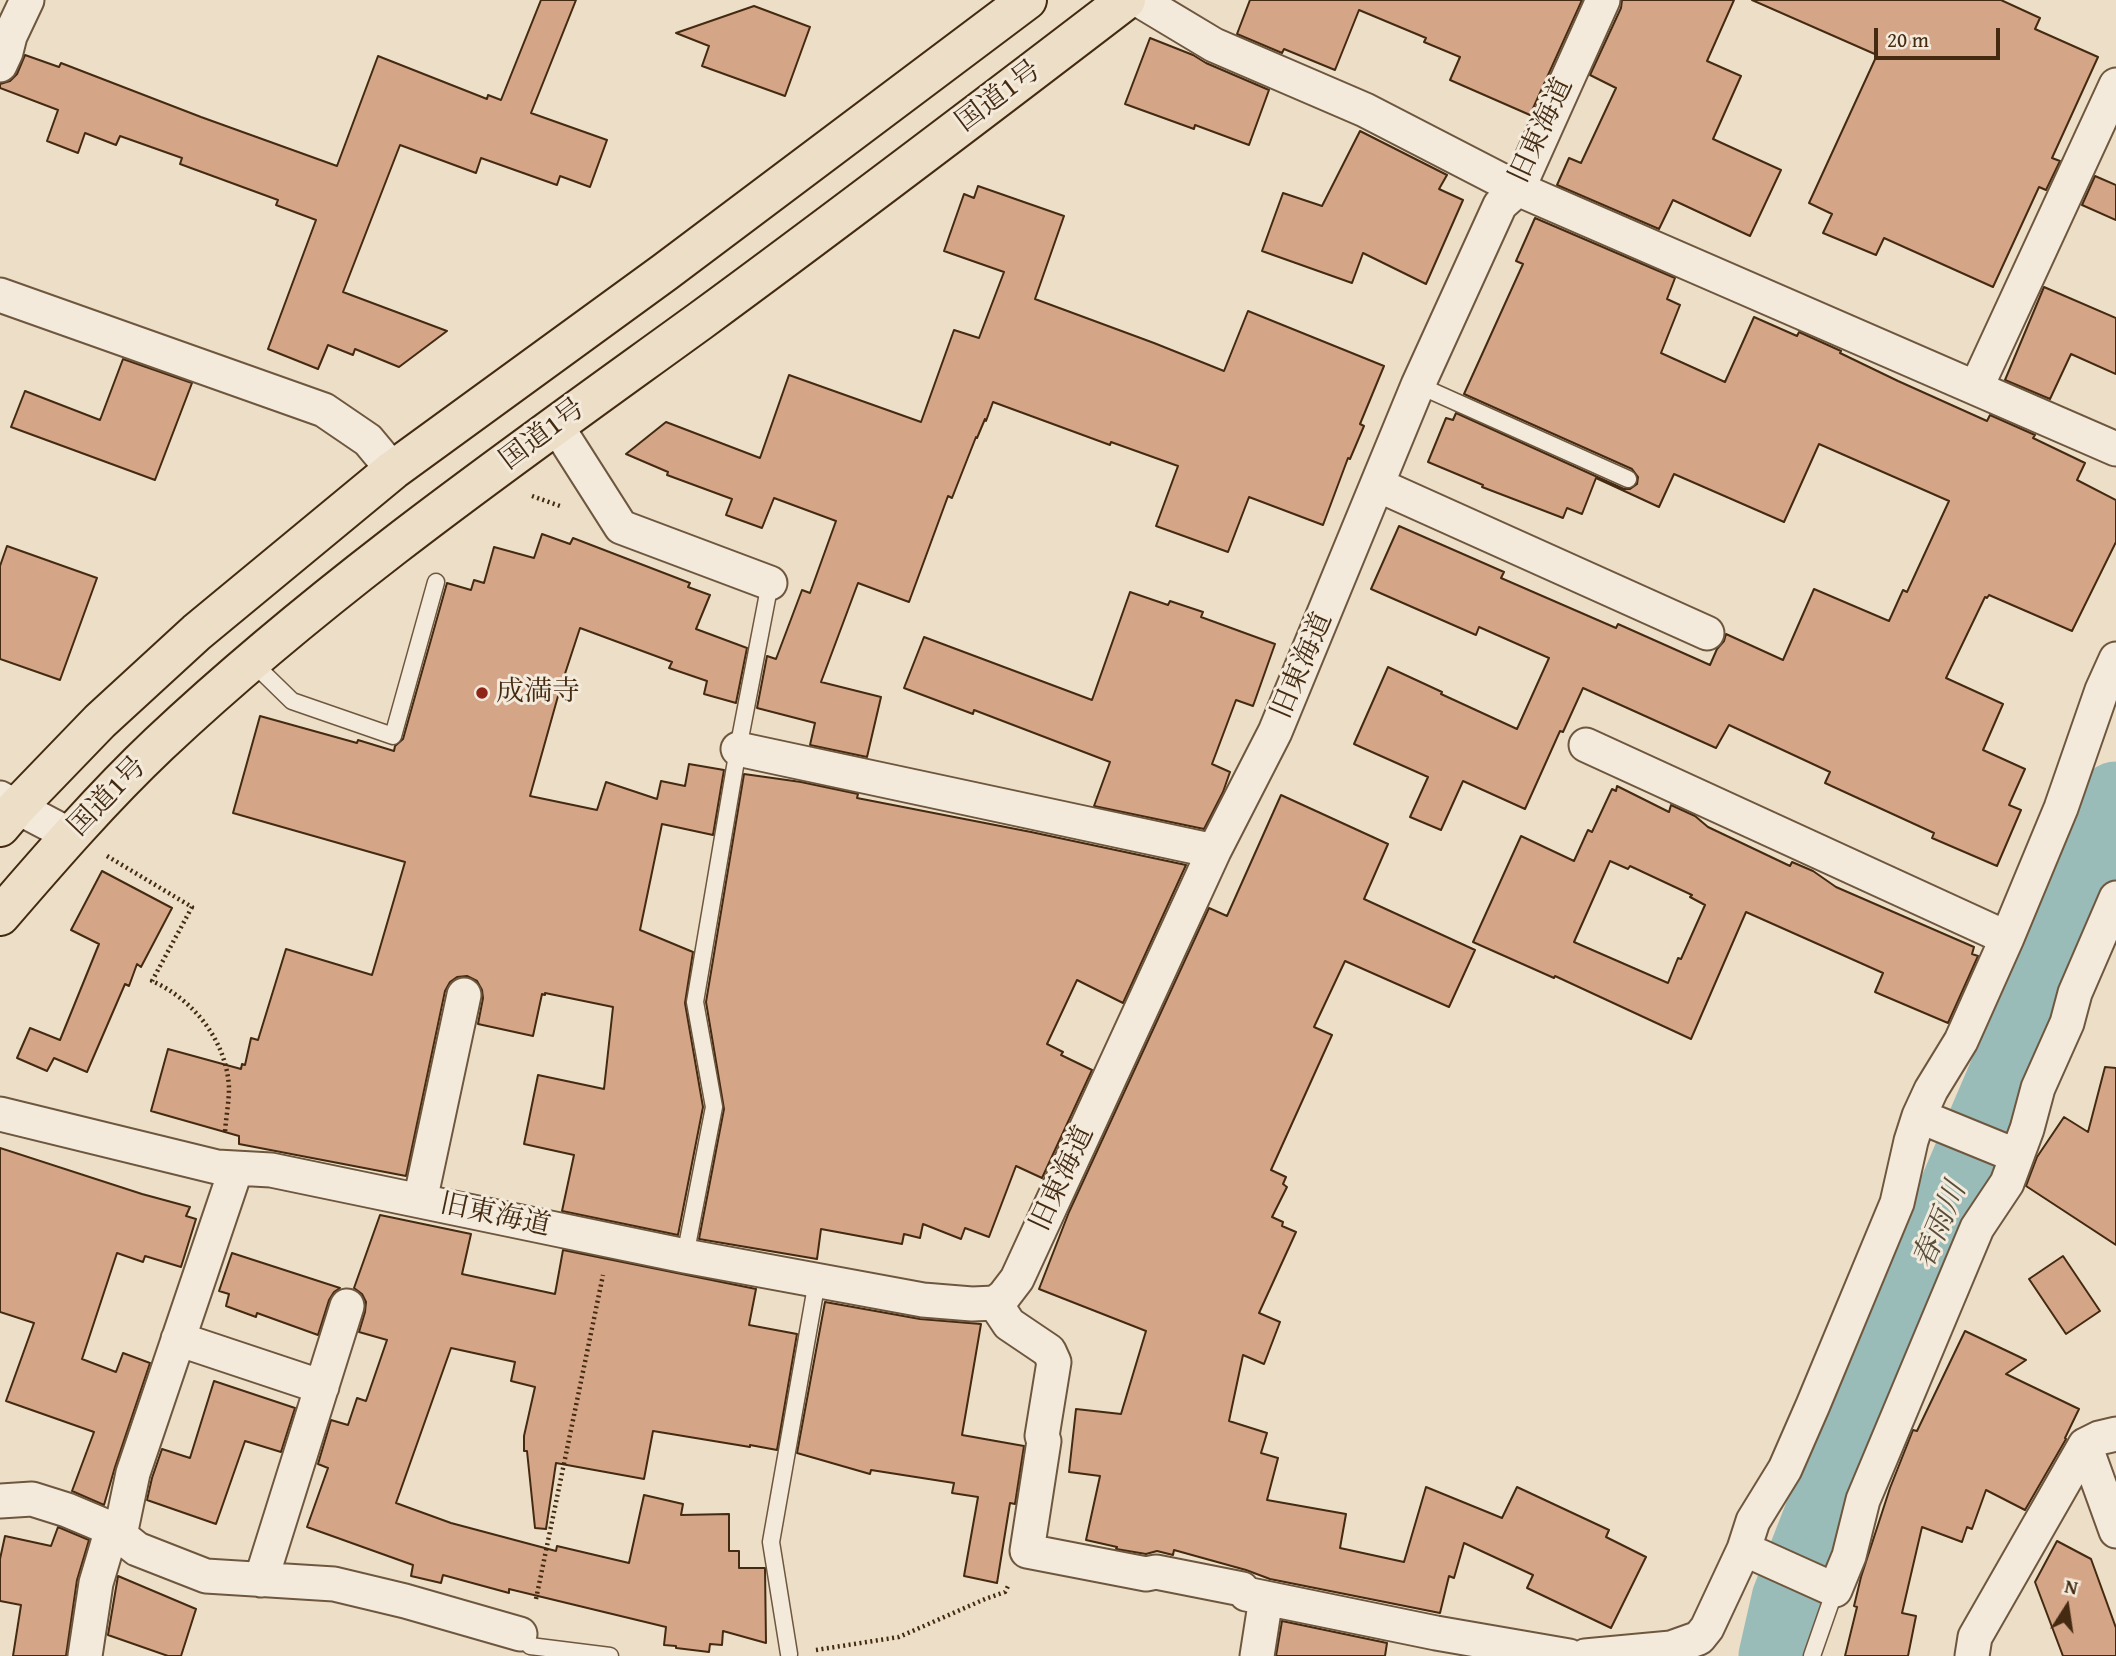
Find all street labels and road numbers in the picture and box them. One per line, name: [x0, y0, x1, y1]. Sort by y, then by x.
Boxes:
street label: 国道1号: [950, 54, 1048, 140]
street label: 旧東海道: [1503, 73, 1581, 189]
street label: 国道1号: [494, 392, 592, 478]
street label: 旧東海道: [1266, 608, 1340, 724]
street label: 国道1号: [62, 750, 154, 844]
street label: 旧東海道: [1024, 1121, 1102, 1237]
street label: 旧東海道: [437, 1188, 553, 1244]

